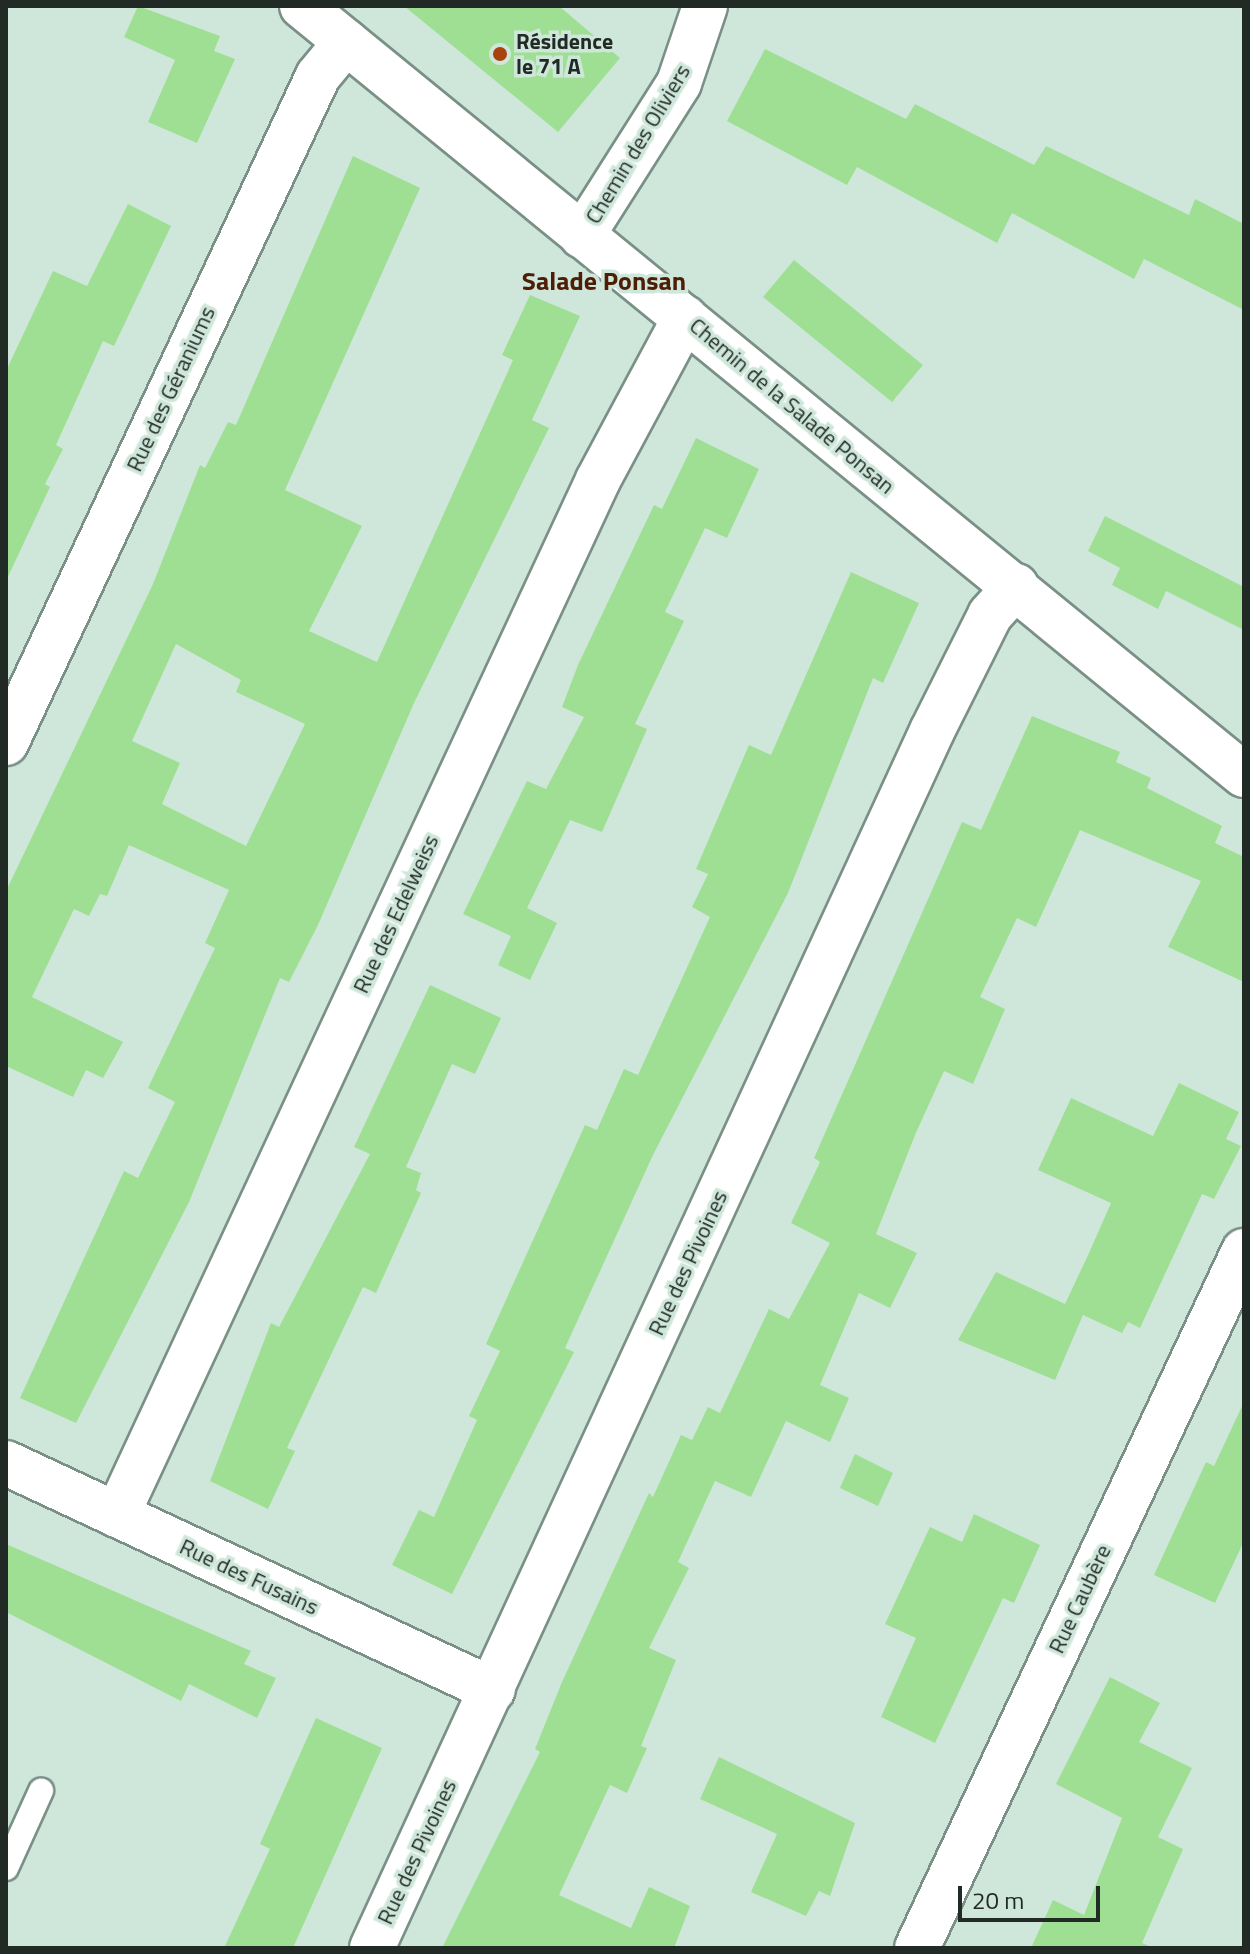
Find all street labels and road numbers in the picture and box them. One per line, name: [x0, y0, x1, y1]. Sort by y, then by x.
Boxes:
street label: Chemin des Oliviers: [580, 59, 696, 229]
street label: Rue des Géraniums: [121, 302, 221, 476]
street label: Chemin de la Salade Ponsan: [684, 313, 900, 499]
street label: Rue des Edelweiss: [348, 831, 444, 997]
street label: Rue des Pivoines: [643, 1186, 733, 1340]
street label: Rue des Fusains: [175, 1533, 323, 1621]
street label: Rue Caubère: [1043, 1540, 1117, 1658]
street label: Rue des Pivoines: [372, 1775, 462, 1929]

